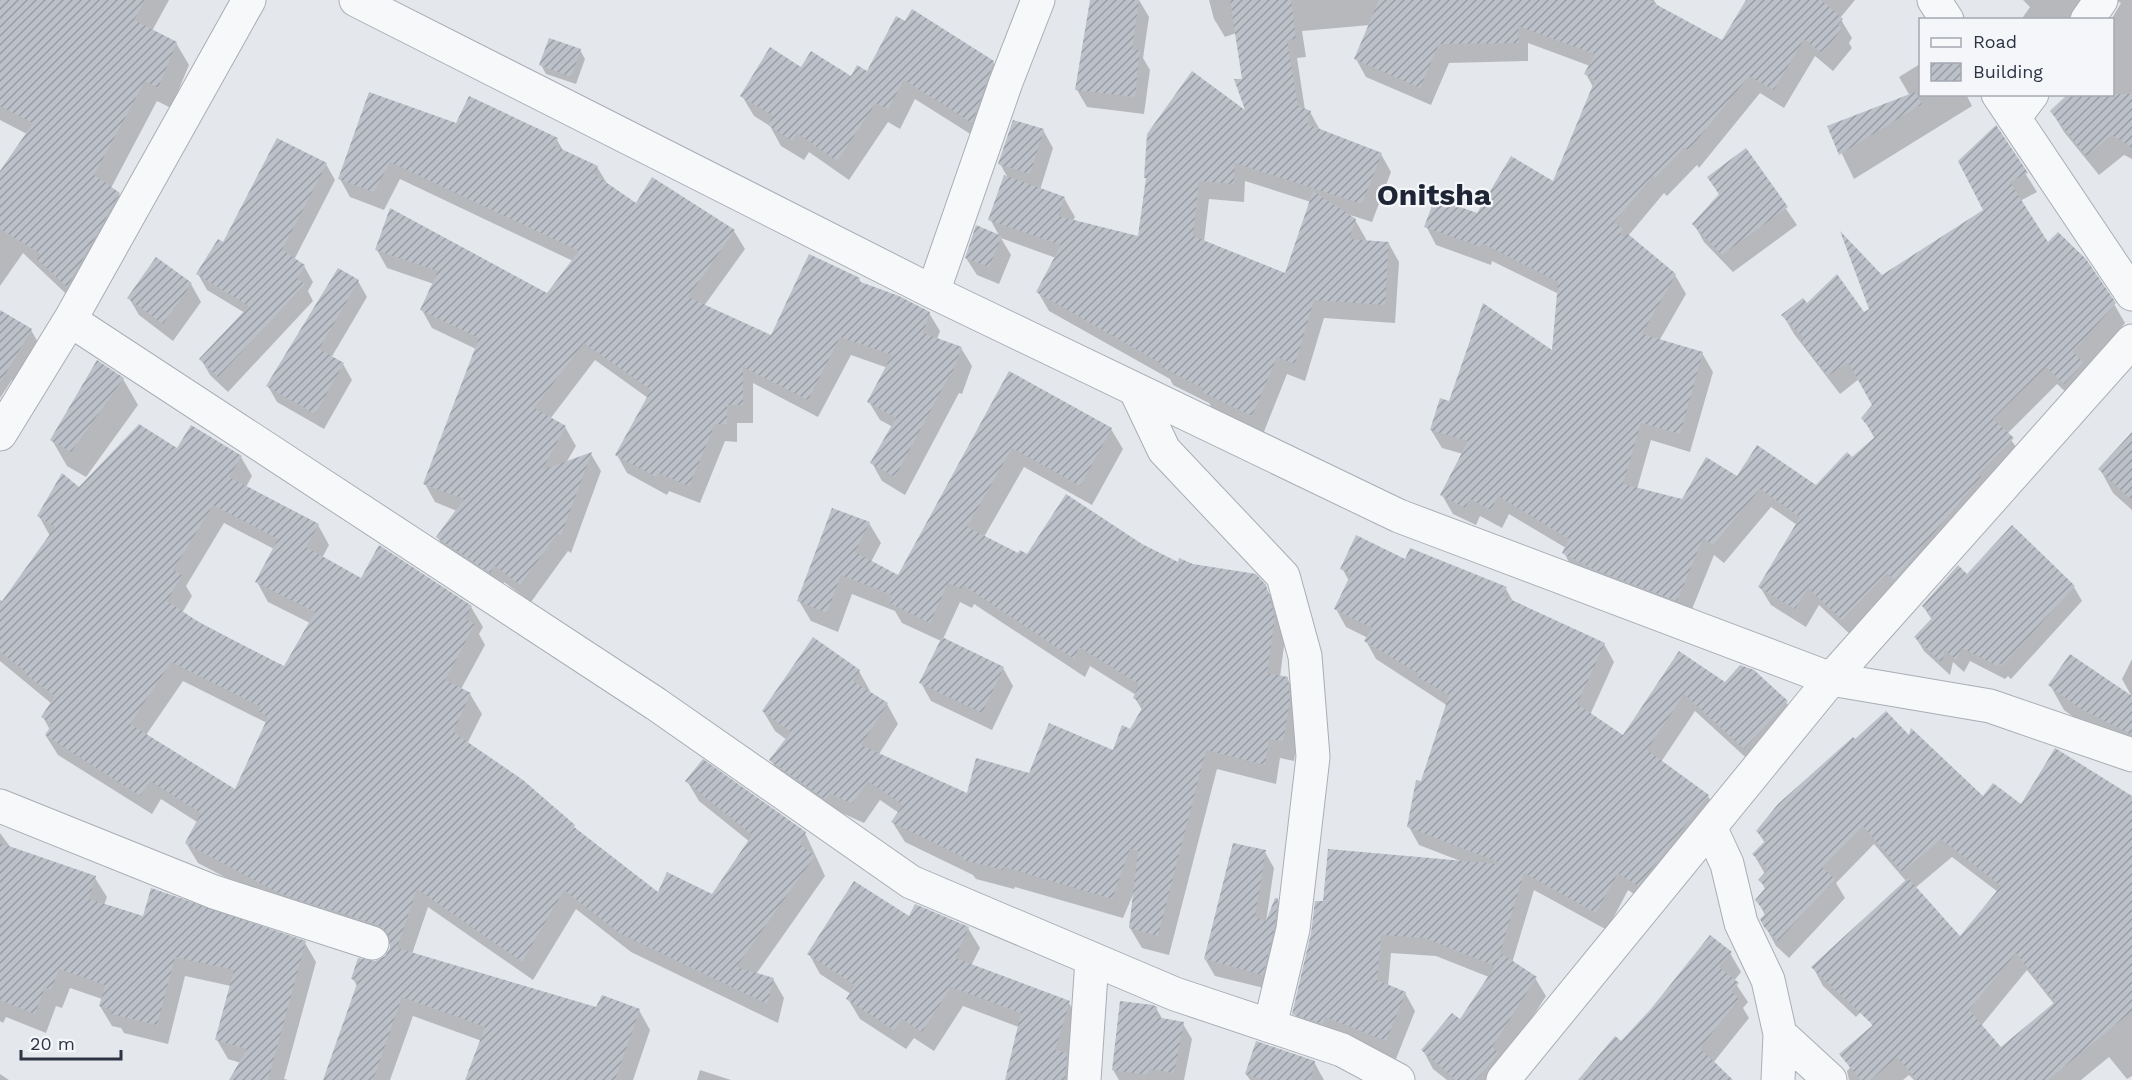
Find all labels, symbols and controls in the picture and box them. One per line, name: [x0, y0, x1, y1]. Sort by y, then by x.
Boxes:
legend: [1919, 18, 2114, 96]
text: Road: [1973, 31, 2017, 52]
text: Building: [1973, 61, 2043, 82]
district label: Onitsha: [1377, 177, 1492, 212]
scale bar: [21, 1023, 122, 1061]
text: 20 m: [30, 1033, 75, 1054]

